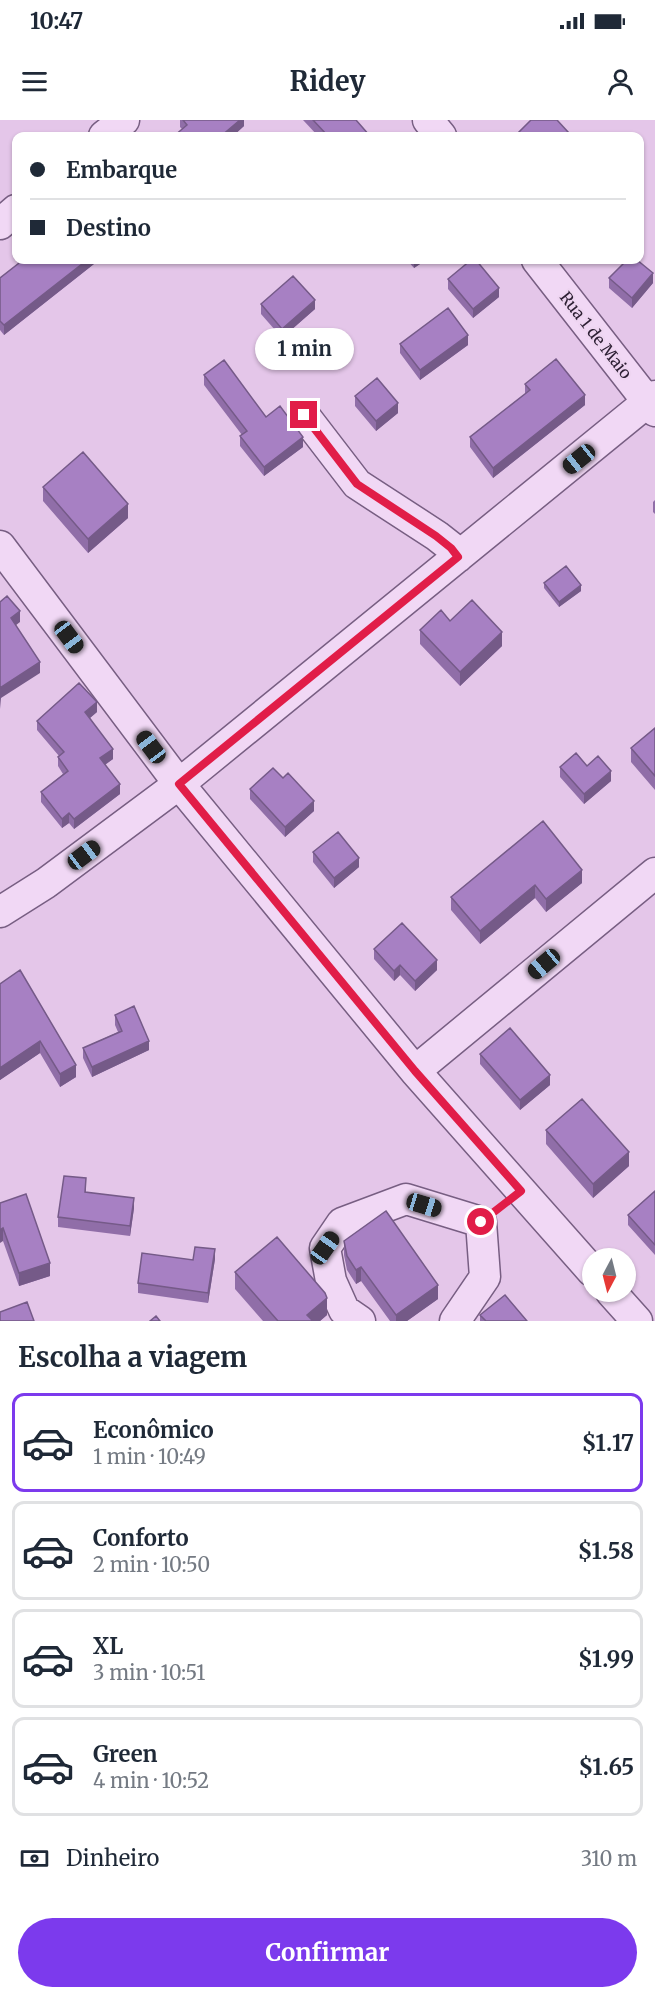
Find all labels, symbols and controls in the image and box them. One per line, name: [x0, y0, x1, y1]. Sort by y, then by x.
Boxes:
text: 10:47: [30, 7, 83, 35]
text: Ridey: [290, 64, 365, 98]
icon: menu: [18, 65, 51, 98]
icon: person: [604, 65, 637, 98]
text: Embarque: [66, 156, 177, 184]
text: Destino: [66, 214, 151, 242]
street label: Rua 1 de Maio: [556, 287, 636, 383]
callout: 1 min: [254, 328, 354, 370]
text: 1 min: [277, 336, 332, 361]
route end: [290, 401, 317, 428]
car: [559, 441, 599, 477]
car: [51, 617, 87, 657]
car: [133, 727, 169, 767]
car: [64, 837, 104, 873]
car: [524, 946, 564, 982]
car: [404, 1191, 444, 1219]
route start: [467, 1208, 494, 1235]
car: [307, 1228, 343, 1268]
north arrow: [582, 1248, 636, 1302]
map controls: [582, 1248, 636, 1302]
text: Escolha a viagem: [18, 1340, 247, 1374]
icon: car: [21, 1416, 75, 1470]
text: Econômico: [93, 1416, 214, 1444]
text: $1.17: [582, 1429, 634, 1457]
text: 1 min · 10:49: [93, 1444, 206, 1469]
icon: car: [21, 1524, 75, 1578]
text: Conforto: [93, 1524, 189, 1552]
text: $1.58: [578, 1537, 634, 1565]
text: 2 min · 10:50: [93, 1552, 210, 1577]
icon: car: [21, 1632, 75, 1686]
text: XL: [93, 1632, 123, 1660]
text: $1.99: [578, 1645, 634, 1673]
text: 3 min · 10:51: [93, 1660, 205, 1685]
icon: car: [21, 1740, 75, 1794]
text: Green: [93, 1740, 157, 1768]
text: $1.65: [578, 1753, 634, 1781]
text: 4 min · 10:52: [93, 1768, 209, 1793]
icon: cash: [18, 1842, 51, 1875]
text: Dinheiro: [66, 1844, 159, 1872]
text: 310 m: [581, 1846, 637, 1871]
button: Confirmar: [18, 1918, 637, 1987]

